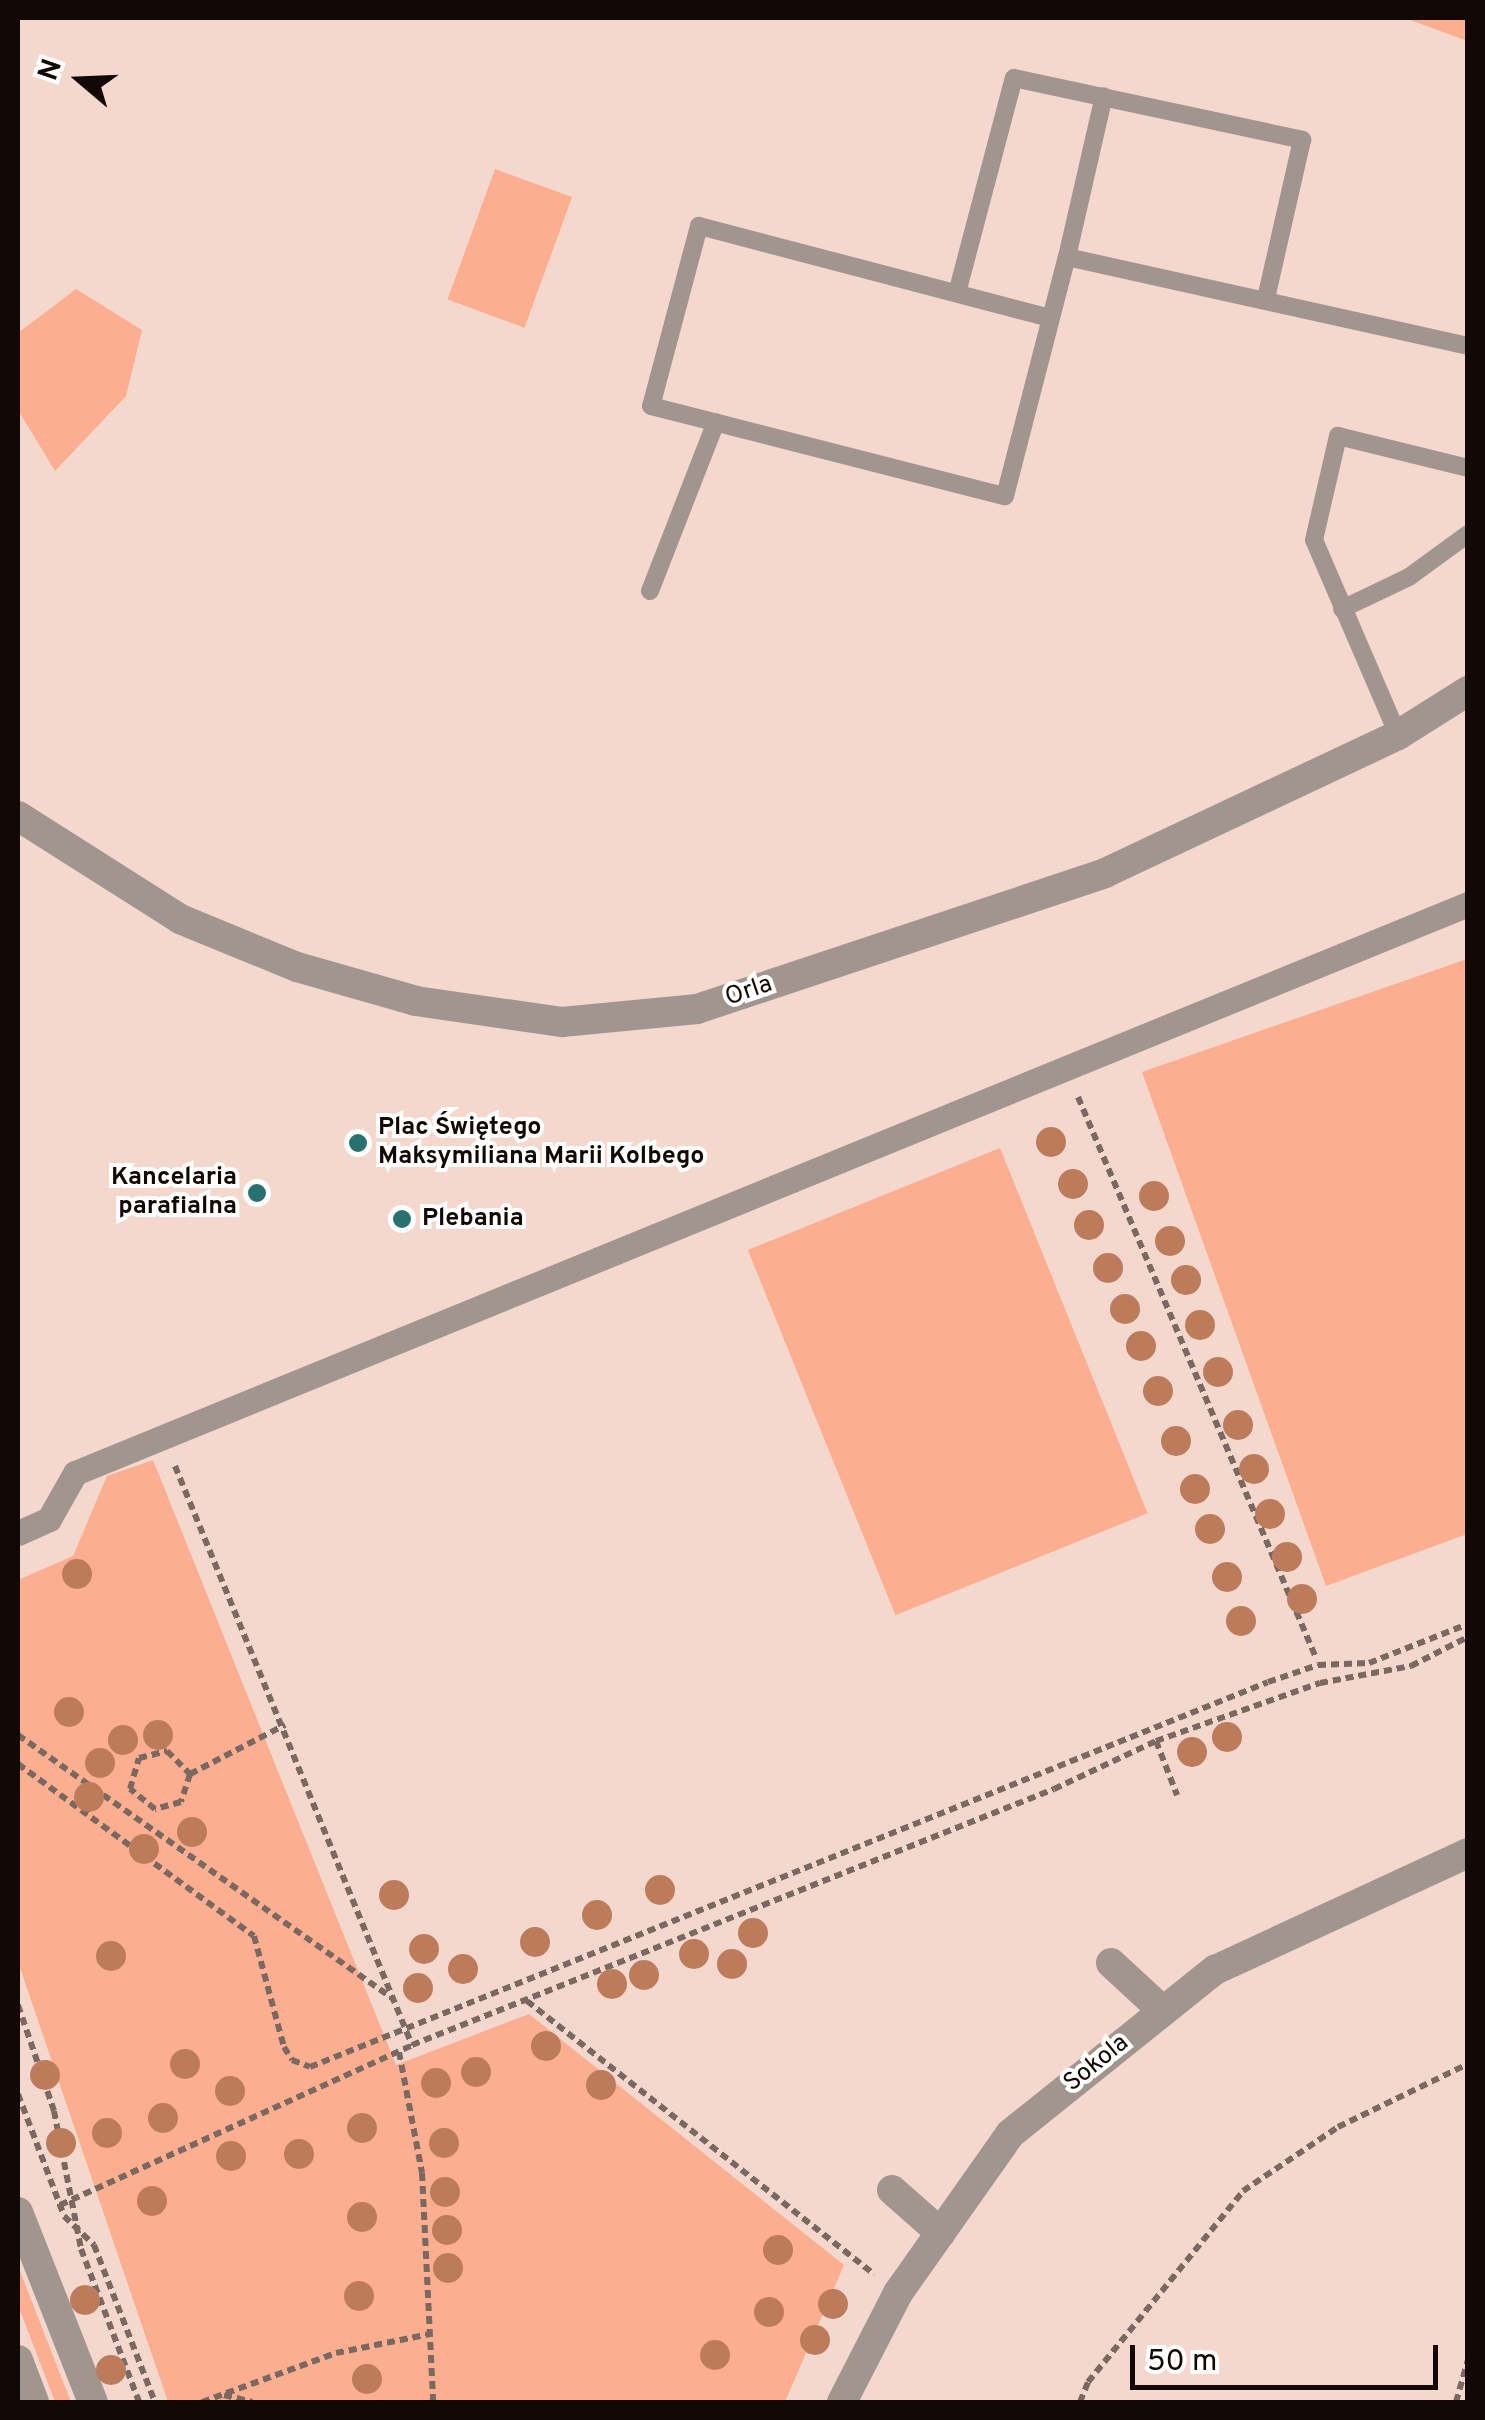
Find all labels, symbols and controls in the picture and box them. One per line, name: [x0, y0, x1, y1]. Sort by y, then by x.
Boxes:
north arrow: [30, 30, 130, 130]
text: N: [31, 55, 72, 86]
street label: Orla: [722, 970, 776, 1014]
place label: Plac Świętego Maksymiliana Marii Kolbego: [378, 1114, 704, 1173]
marker: Plac Świętego Maksymiliana Marii Kolbego: [347, 1132, 369, 1154]
place label: Kancelaria parafialna: [111, 1164, 237, 1223]
marker: Kancelaria parafialna: [246, 1182, 268, 1204]
place label: Plebania: [422, 1204, 524, 1234]
marker: Plebania: [391, 1208, 413, 1230]
street label: Sokola: [1059, 2029, 1135, 2099]
scale bar: [1135, 2325, 1442, 2387]
text: 50 m: [1147, 2344, 1217, 2381]

